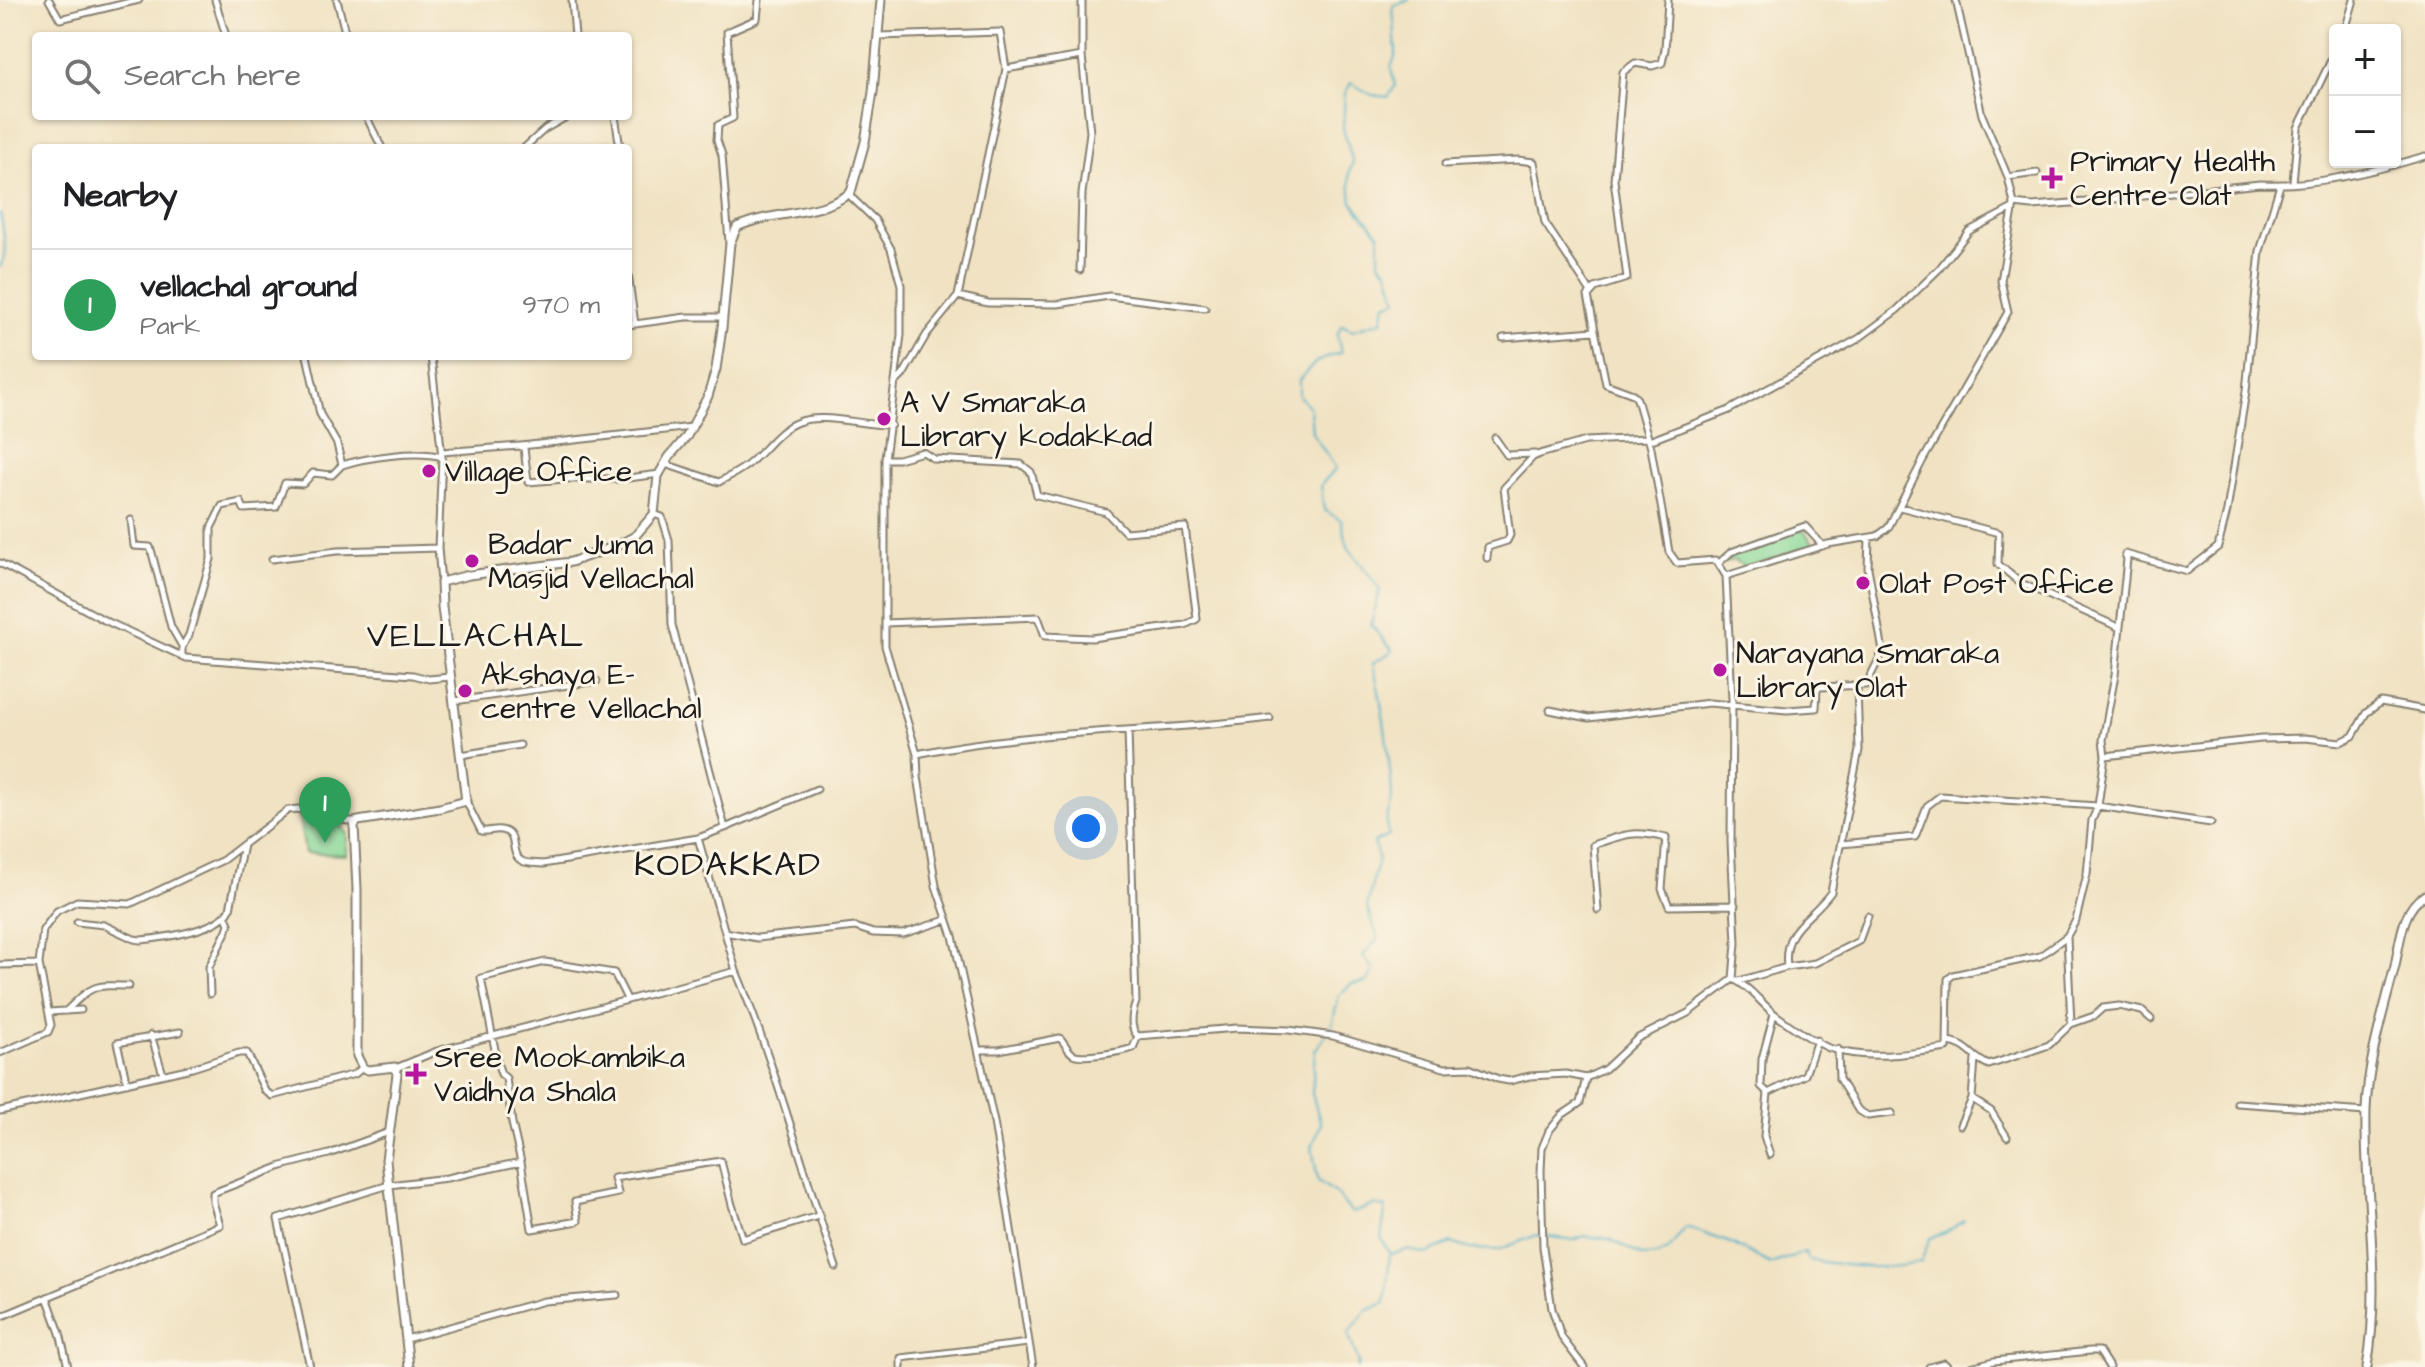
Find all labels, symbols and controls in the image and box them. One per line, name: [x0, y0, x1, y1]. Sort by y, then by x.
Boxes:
map controls: [2329, 24, 2401, 168]
button: +: [2329, 24, 2401, 96]
search box: [32, 32, 632, 120]
icon: search: [60, 54, 104, 98]
text: Search here: [124, 55, 301, 97]
button: −: [2329, 96, 2401, 168]
place label: Primary Health Centre Olat: [2070, 141, 2275, 217]
marker: Primary Health Centre Olat: [2041, 167, 2063, 189]
text: Nearby: [64, 172, 178, 220]
text: vellachal ground: [140, 266, 357, 308]
text: 1: [88, 287, 92, 323]
text: 970 m: [522, 287, 600, 323]
text: Park: [140, 308, 200, 344]
place label: A V Smaraka Library kodakkad: [900, 382, 1152, 459]
marker: A V Smaraka Library kodakkad: [875, 410, 893, 428]
place label: Village Office: [445, 451, 632, 494]
marker: Village Office: [420, 462, 438, 480]
place label: Badar Juma Masjid Vellachal: [488, 524, 694, 600]
marker: Badar Juma Masjid Vellachal: [463, 552, 481, 570]
place label: Olat Post Office: [1879, 563, 2114, 605]
marker: Olat Post Office: [1854, 574, 1872, 592]
district label: VELLACHAL: [367, 612, 585, 660]
place label: Narayana Smaraka Library Olat: [1736, 633, 1999, 710]
place label: Akshaya E- centre Vellachal: [481, 654, 702, 730]
marker: Narayana Smaraka Library Olat: [1711, 661, 1729, 679]
marker: Akshaya E- centre Vellachal: [456, 682, 474, 700]
pin: 1: [299, 777, 351, 843]
your location: [1066, 808, 1106, 848]
district label: KODAKKAD: [634, 841, 822, 889]
place label: Sree Mookambika Vaidhya Shala: [434, 1037, 685, 1114]
marker: Sree Mookambika Vaidhya Shala: [405, 1063, 427, 1085]

